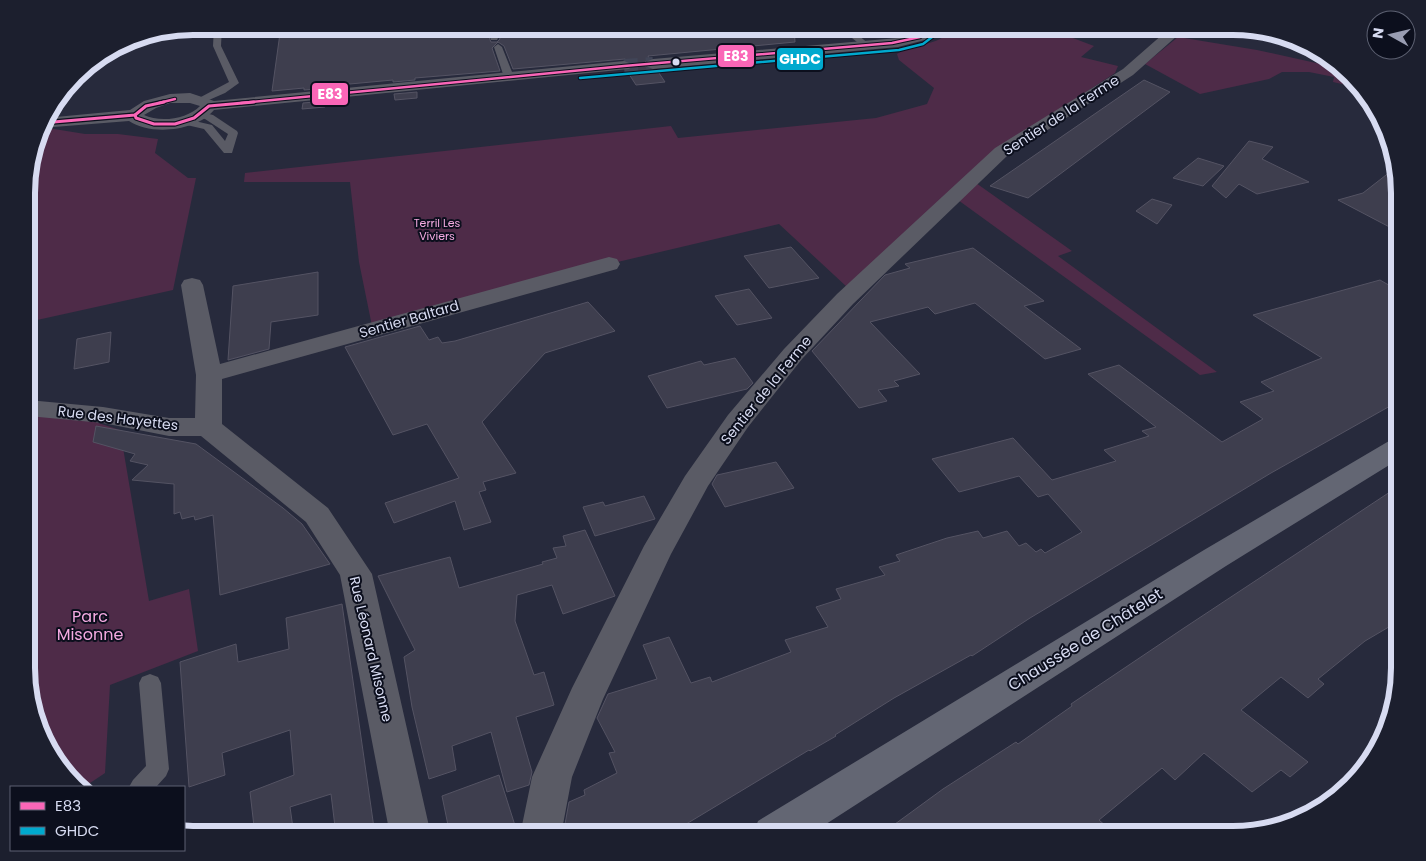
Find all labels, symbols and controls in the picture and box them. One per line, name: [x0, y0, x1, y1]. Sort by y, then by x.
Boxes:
north arrow: [1366, 10, 1416, 60]
text: N: [1367, 27, 1389, 40]
line badge: E83: [717, 44, 755, 68]
text: E83: [723, 46, 749, 66]
line badge: GHDC: [776, 47, 824, 71]
text: GHDC: [779, 49, 821, 69]
unlabelled marker: [671, 57, 681, 67]
street label: Sentier de la Ferme: [999, 70, 1123, 160]
line badge: E83: [311, 82, 349, 106]
text: E83: [317, 84, 343, 104]
park label: Terril Les Viviers: [414, 215, 461, 244]
street label: Sentier Baltard: [357, 295, 461, 343]
street label: Sentier de la Ferme: [716, 331, 816, 449]
street label: Rue des Hayettes: [57, 401, 179, 435]
street label: Rue Léonard Misonne: [345, 574, 398, 724]
street label: Chaussée de Châtelet: [1004, 582, 1167, 696]
park label: Parc Misonne: [57, 605, 123, 646]
legend: [10, 786, 185, 851]
text: E83: [55, 795, 81, 816]
text: GHDC: [55, 820, 99, 841]

